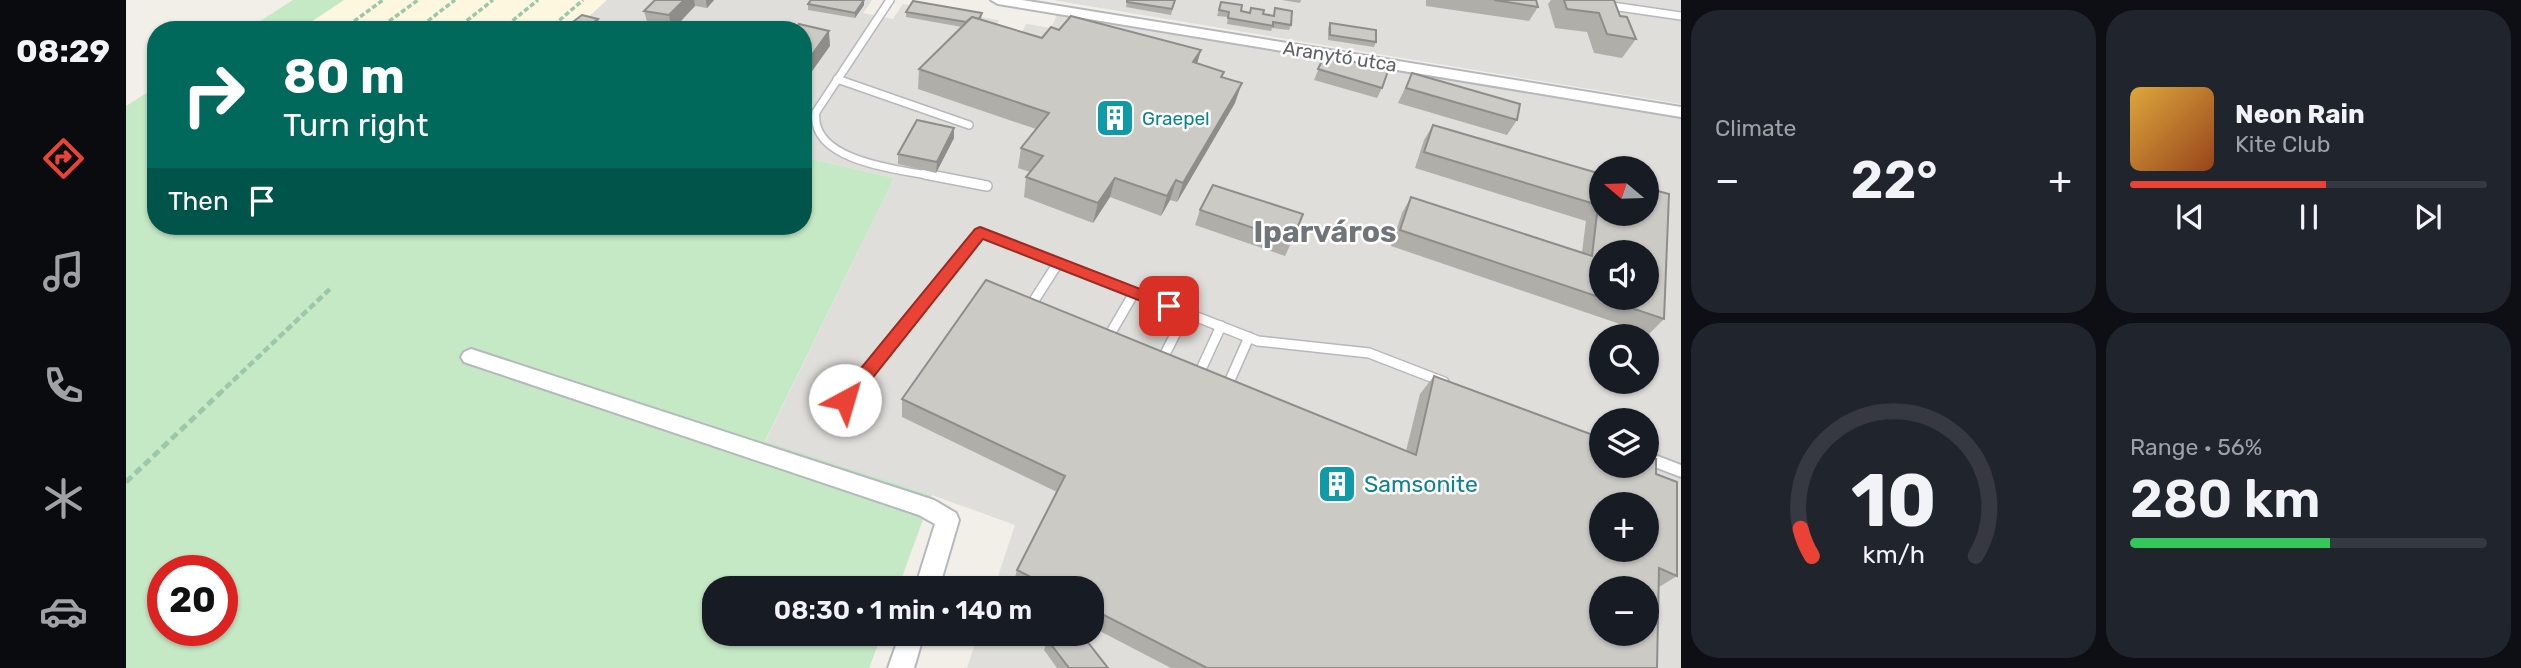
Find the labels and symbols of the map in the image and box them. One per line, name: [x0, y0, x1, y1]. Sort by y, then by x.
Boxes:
street label: Aranytó utca: [1281, 36, 1398, 77]
building icon: Graepel: [1094, 97, 1136, 139]
place label: Graepel: [1142, 107, 1210, 130]
north arrow: [1589, 156, 1659, 226]
district label: Iparváros: [1253, 214, 1397, 250]
pin: [1139, 276, 1199, 336]
position arrow: [808, 363, 882, 437]
building icon: Samsonite: [1316, 463, 1358, 505]
place label: Samsonite: [1364, 470, 1478, 498]
speed limit sign: 20: [147, 555, 238, 646]

